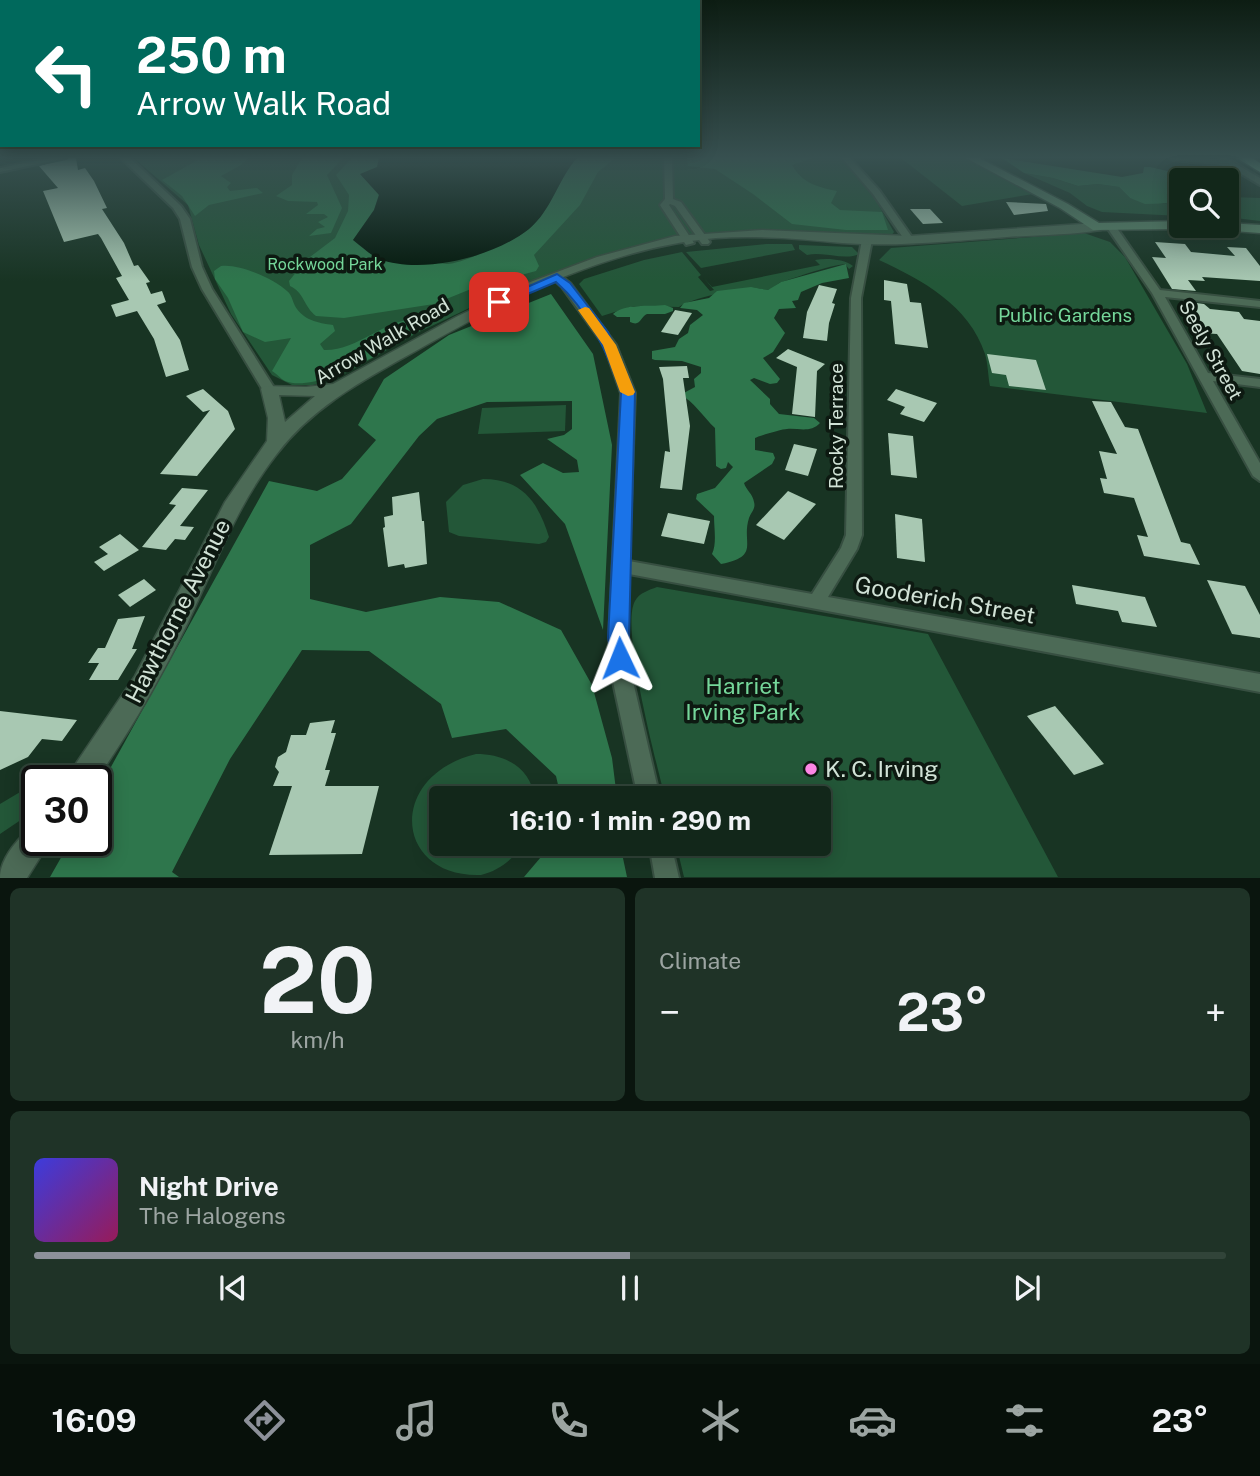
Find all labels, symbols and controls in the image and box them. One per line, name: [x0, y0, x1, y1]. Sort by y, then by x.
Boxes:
text: 250 m: [136, 26, 287, 84]
icon: left: [21, 28, 112, 119]
text: Arrow Walk Road: [136, 85, 391, 122]
map controls: [1169, 168, 1239, 238]
button: search: [1169, 168, 1239, 238]
park label: Rockwood Park: [267, 255, 383, 274]
pin: [469, 272, 529, 332]
icon: arrive: [480, 283, 518, 321]
street label: Arrow Walk Road: [311, 294, 453, 388]
street label: Seely Street: [1175, 297, 1247, 403]
park label: Public Gardens: [998, 304, 1132, 326]
street label: Rocky Terrace: [825, 363, 847, 489]
street label: Hawthorne Avenue: [119, 514, 236, 707]
street label: Gooderich Street: [853, 570, 1037, 629]
position arrow: [583, 621, 657, 695]
park label: Harriet Irving Park: [685, 672, 801, 725]
place label: K. C. Irving: [825, 755, 938, 782]
marker: K. C. Irving: [803, 761, 819, 777]
speed limit sign: 30: [21, 765, 112, 856]
text: 16:10 · 1 min · 290 m: [509, 805, 751, 836]
text: 20: [259, 927, 376, 1033]
text: Climate: [659, 947, 741, 974]
text: 23°: [896, 982, 989, 1043]
text: −: [659, 990, 680, 1035]
text: +: [1205, 990, 1226, 1035]
text: km/h: [290, 1026, 345, 1053]
text: Night Drive: [139, 1171, 279, 1202]
text: The Halogens: [139, 1202, 286, 1229]
icon: previous: [214, 1269, 252, 1307]
icon: pause: [611, 1269, 649, 1307]
icon: next: [1008, 1269, 1046, 1307]
icon: directions: [240, 1396, 289, 1445]
icon: music: [392, 1396, 441, 1445]
icon: phone: [544, 1396, 593, 1445]
icon: climate: [696, 1396, 745, 1445]
icon: car: [848, 1396, 897, 1445]
icon: filters: [1000, 1396, 1049, 1445]
text: 16:09: [52, 1402, 137, 1439]
text: 23°: [1152, 1402, 1208, 1439]

